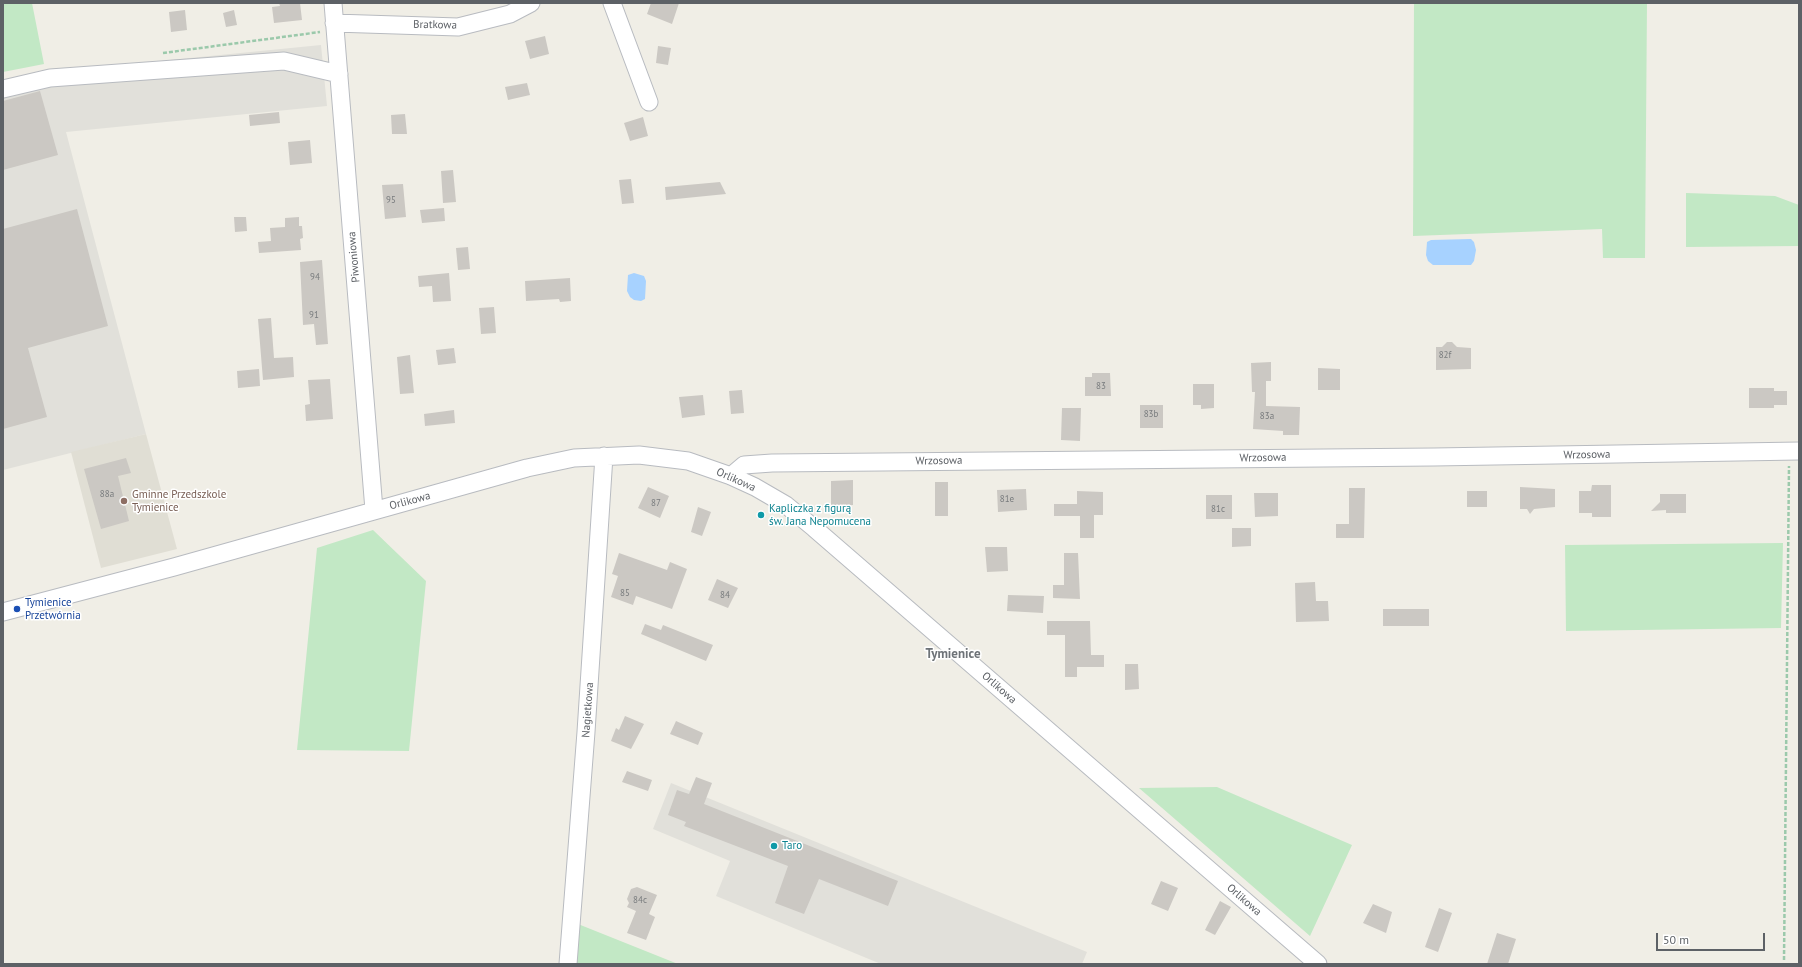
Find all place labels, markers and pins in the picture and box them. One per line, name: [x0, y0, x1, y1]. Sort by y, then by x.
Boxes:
place label: Gminne Przedszkole Tymienice: [132, 488, 226, 514]
marker: Gminne Przedszkole Tymienice: [119, 496, 129, 506]
place label: Kapliczka z figurą św. Jana Nepomucena: [769, 502, 871, 528]
marker: Kapliczka z figurą św. Jana Nepomucena: [756, 510, 766, 520]
place label: Tymienice Przetwórnia: [25, 596, 81, 622]
marker: Tymienice Przetwórnia: [12, 604, 22, 614]
place label: Taro: [782, 839, 802, 853]
marker: Taro: [769, 841, 779, 851]

